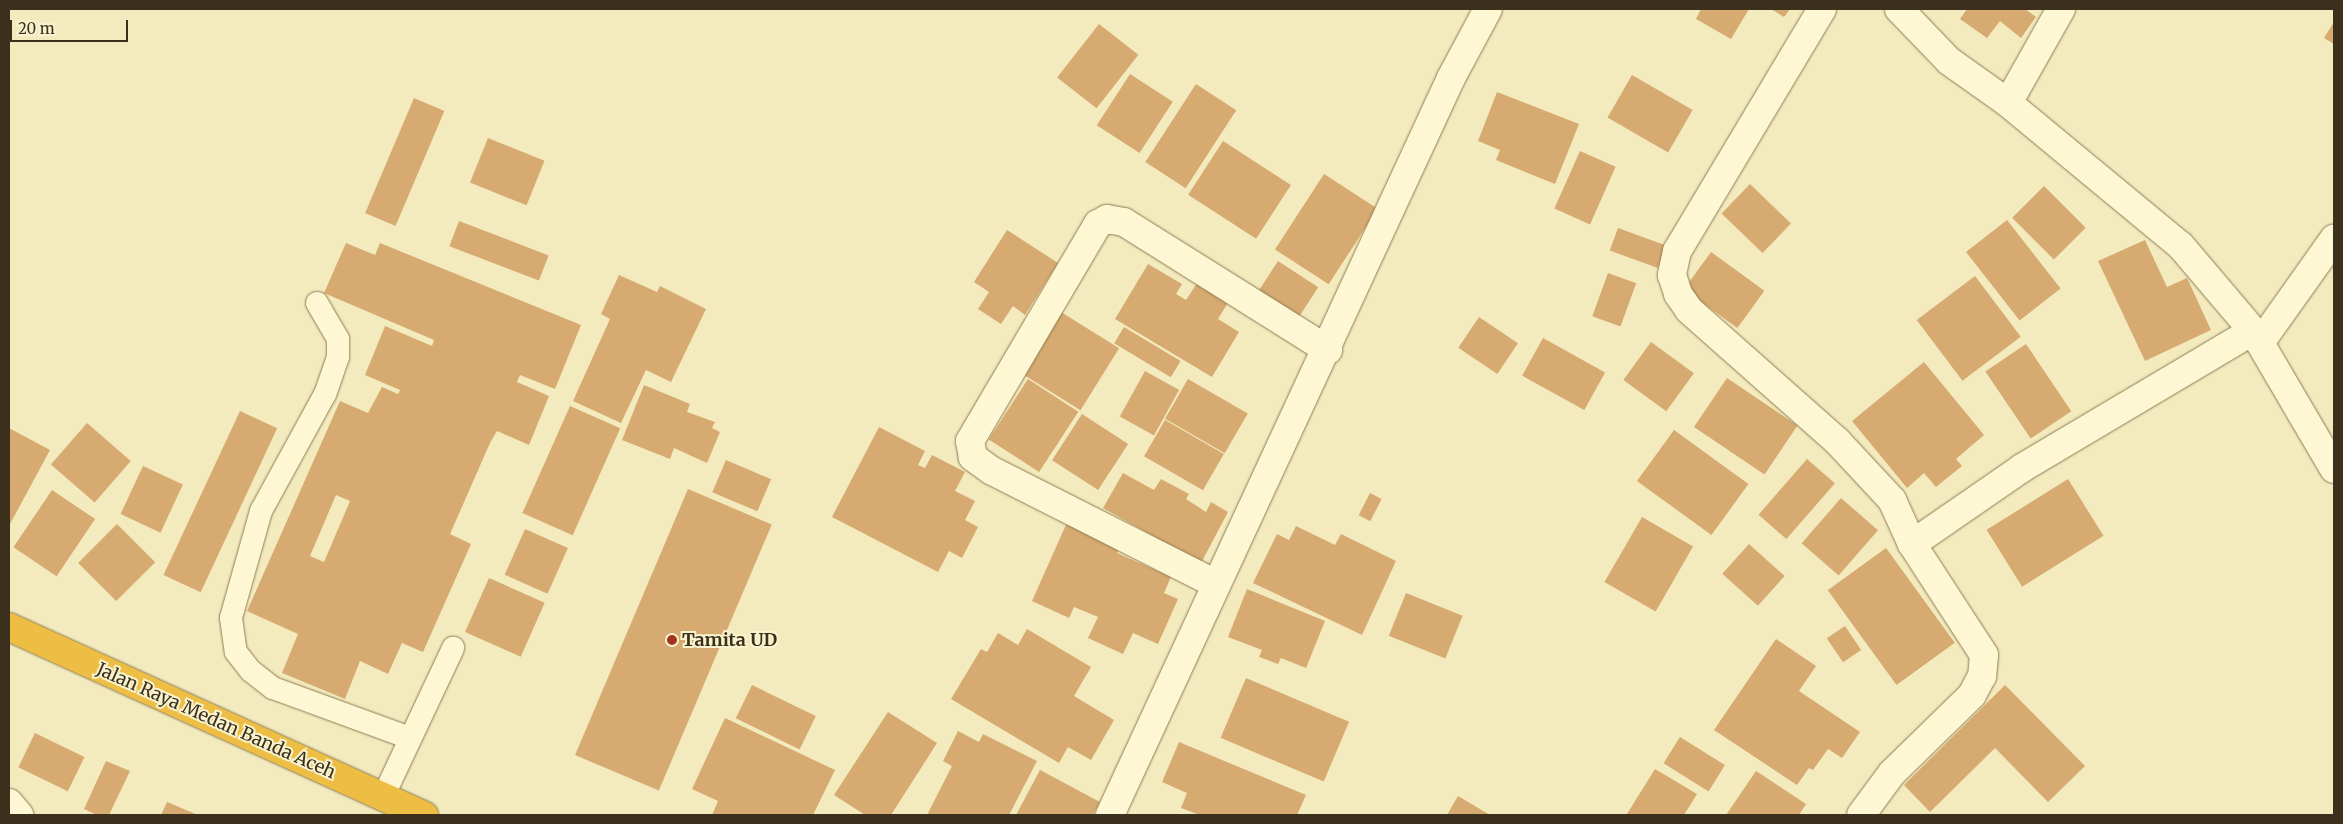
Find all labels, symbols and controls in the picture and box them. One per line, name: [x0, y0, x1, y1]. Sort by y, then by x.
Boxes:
scale bar: [12, 10, 130, 42]
text: 20 m: [18, 19, 55, 38]
place label: Tamita UD: [682, 629, 777, 651]
marker: Tamita UD: [666, 634, 678, 646]
street label: Jalan Raya Medan Banda Aceh: [93, 658, 339, 784]

